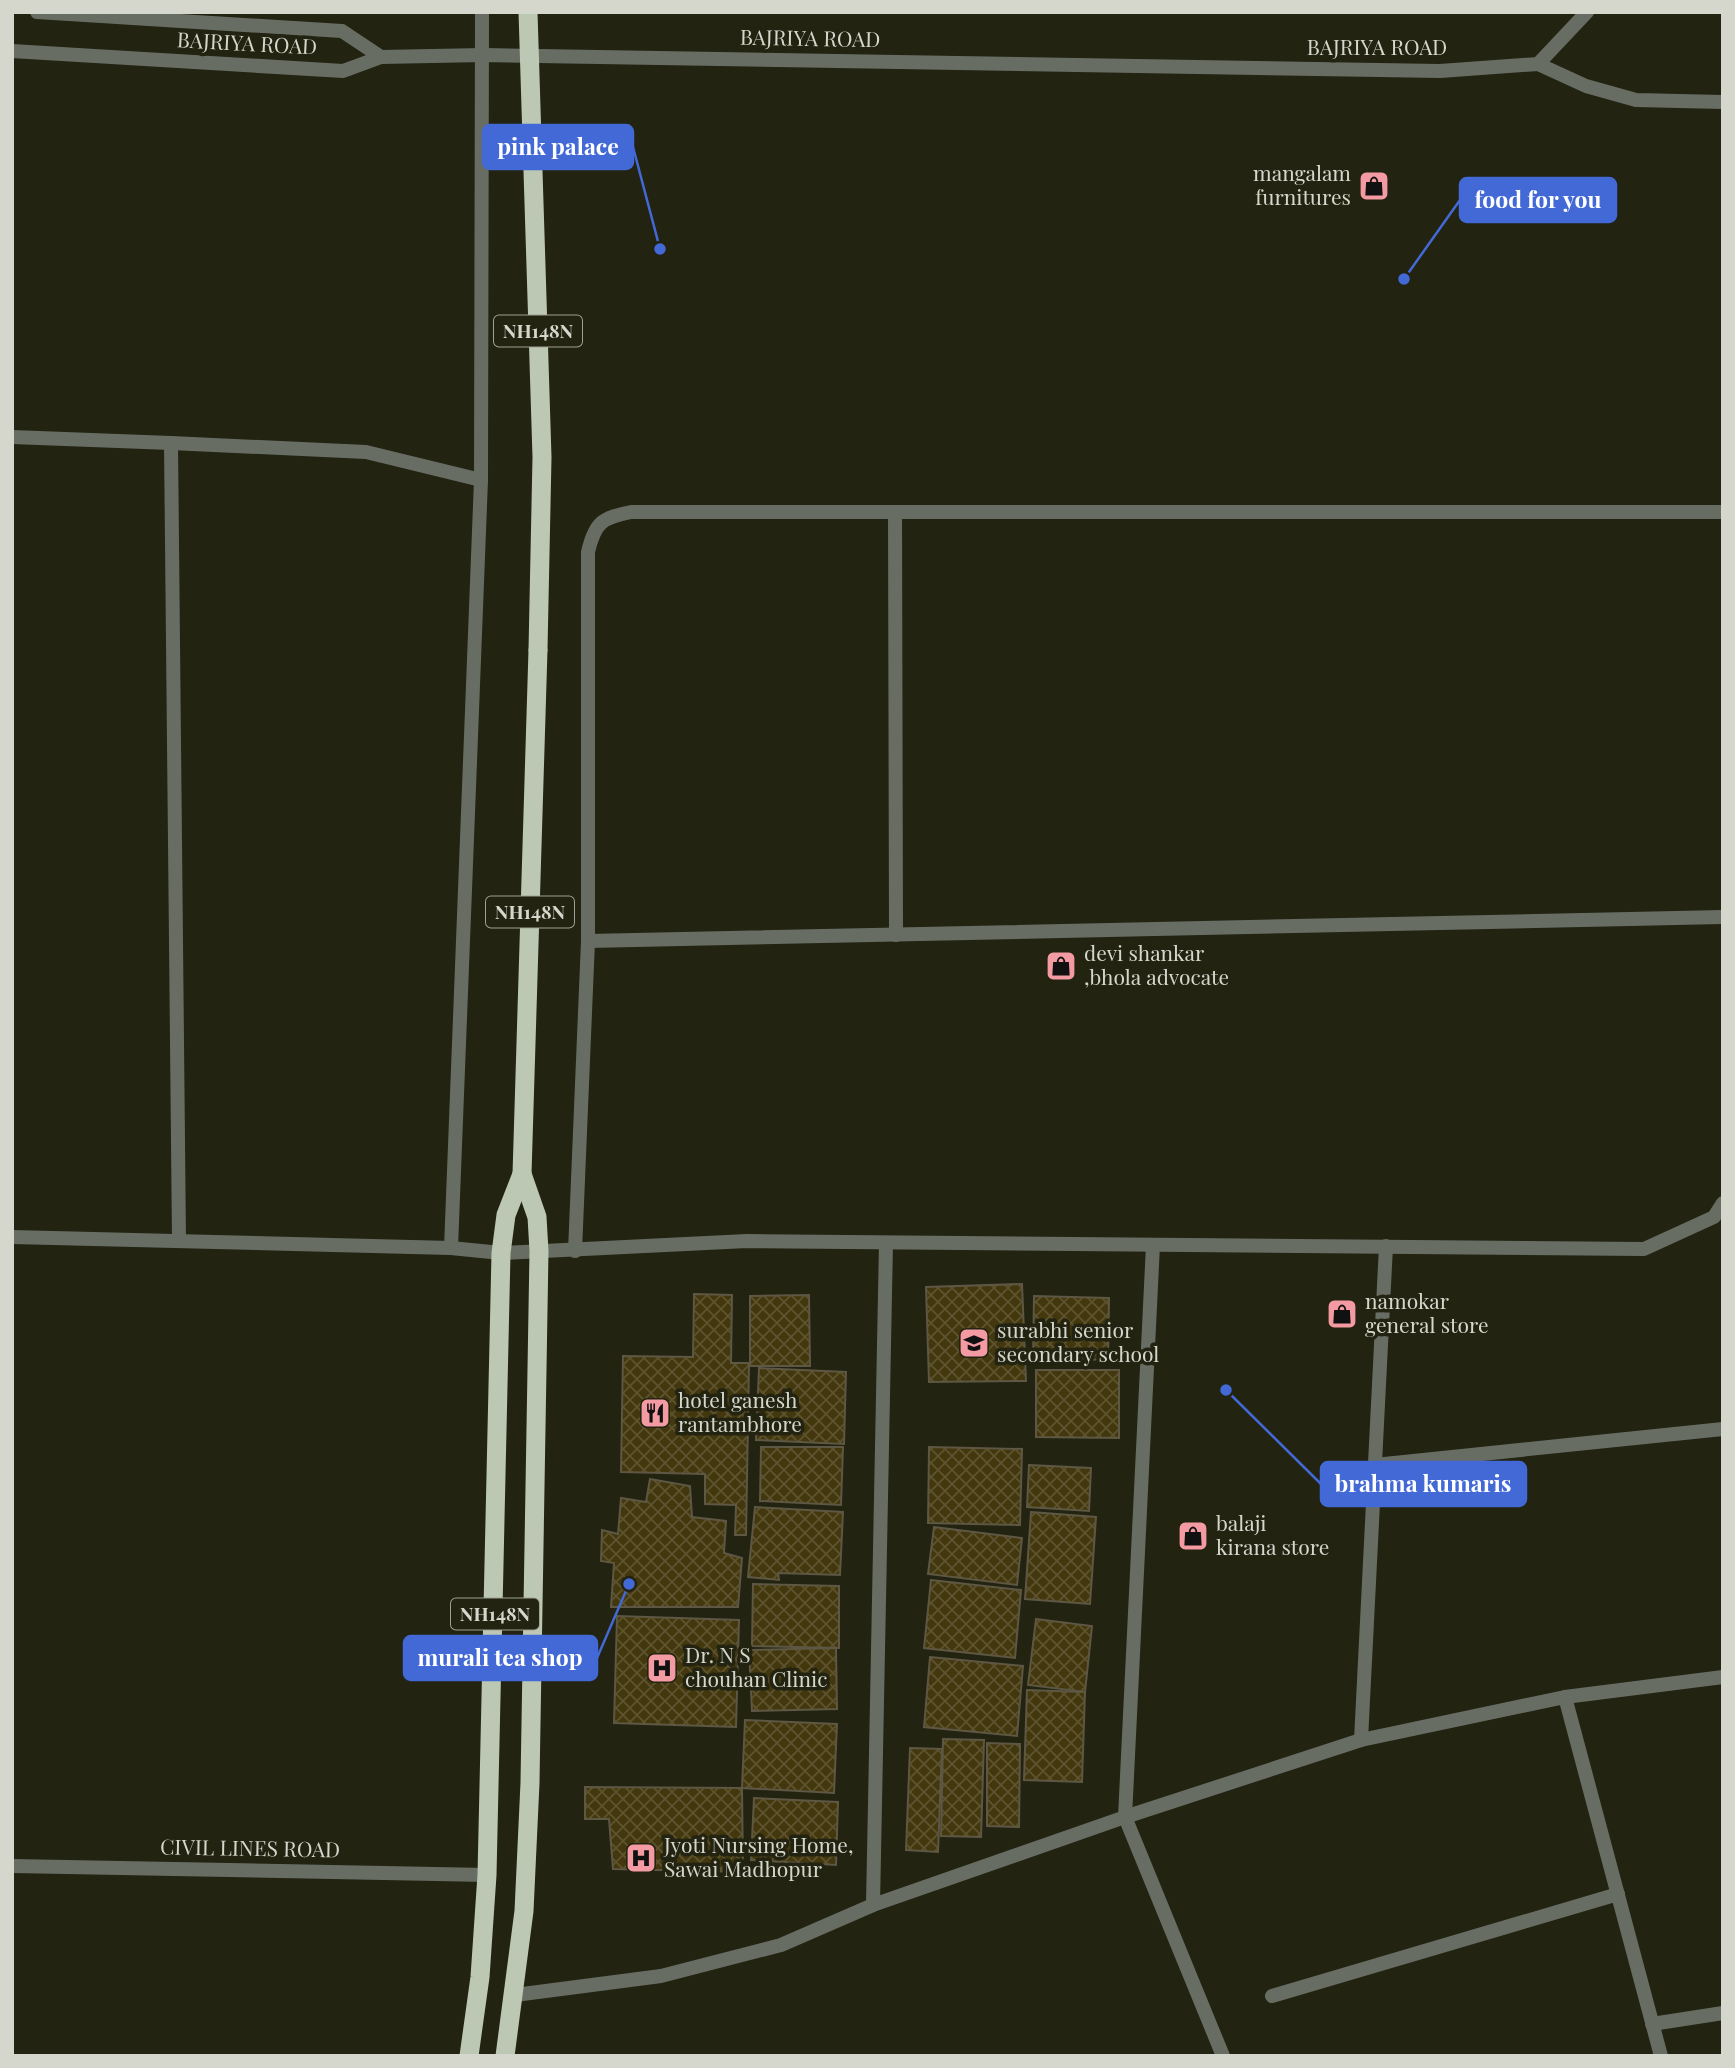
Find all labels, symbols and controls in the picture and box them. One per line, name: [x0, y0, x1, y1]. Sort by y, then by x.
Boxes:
street label: BAJRIYA ROAD: [740, 22, 880, 52]
street label: BAJRIYA ROAD: [176, 24, 318, 60]
street label: BAJRIYA ROAD: [1307, 32, 1447, 60]
callout: pink palace: [483, 125, 633, 169]
text: pink palace: [497, 130, 619, 161]
place label: mangalam furnitures: [1253, 158, 1351, 210]
shop icon: mangalam furnitures: [1357, 169, 1391, 203]
callout: food for you: [1460, 178, 1616, 222]
text: food for you: [1475, 183, 1602, 214]
road number: NH148N: [494, 316, 582, 346]
road number: NH148N: [486, 896, 574, 928]
place label: devi shankar ,bhola advocate: [1084, 938, 1229, 990]
shop icon: devi shankar ,bhola advocate: [1044, 949, 1078, 983]
place label: namokar general store: [1365, 1286, 1489, 1338]
shop icon: namokar general store: [1325, 1297, 1359, 1331]
place label: surabhi senior secondary school: [997, 1315, 1159, 1367]
school or university icon: surabhi senior secondary school: [957, 1326, 991, 1360]
place label: hotel ganesh rantambhore: [678, 1385, 802, 1437]
restaurant icon: hotel ganesh rantambhore: [638, 1396, 672, 1430]
callout: brahma kumaris: [1321, 1462, 1526, 1506]
text: brahma kumaris: [1335, 1467, 1511, 1498]
place label: balaji kirana store: [1216, 1508, 1329, 1560]
shop icon: balaji kirana store: [1176, 1519, 1210, 1553]
road number: NH148N: [451, 1598, 539, 1630]
callout: murali tea shop: [404, 1636, 597, 1680]
place label: Dr. N S chouhan Clinic: [685, 1640, 827, 1692]
text: murali tea shop: [417, 1641, 583, 1672]
hospital icon: Dr. N S chouhan Clinic: [645, 1651, 679, 1685]
place label: Jyoti Nursing Home, Sawai Madhopur: [663, 1830, 853, 1882]
street label: CIVIL LINES ROAD: [160, 1831, 340, 1863]
hospital icon: Jyoti Nursing Home, Sawai Madhopur: [624, 1841, 658, 1875]

